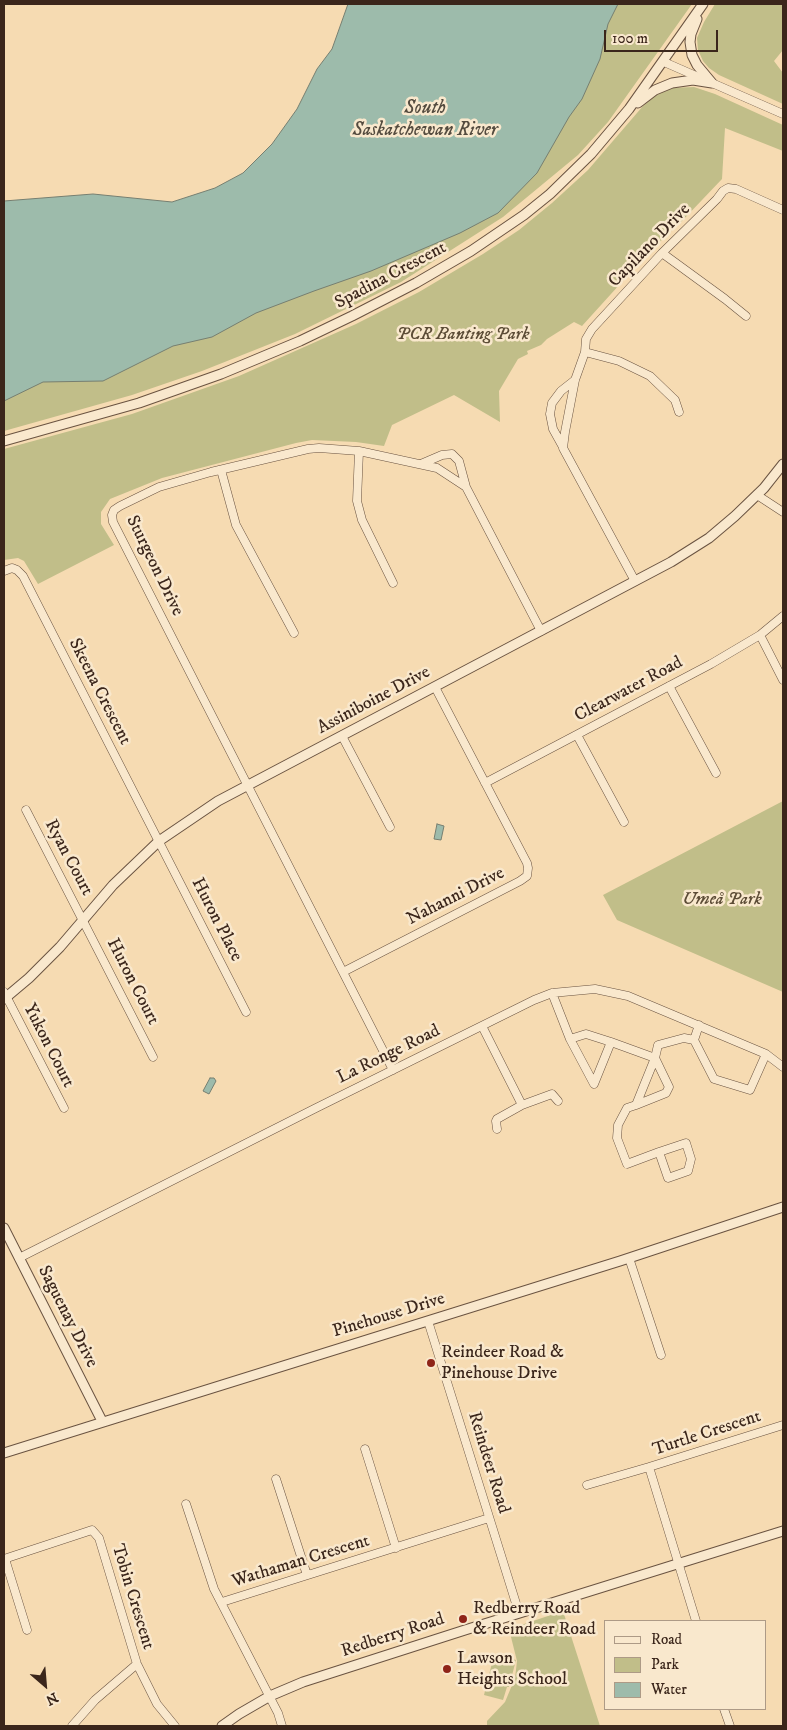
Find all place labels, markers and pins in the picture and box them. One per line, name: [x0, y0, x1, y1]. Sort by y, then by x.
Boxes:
place label: Reindeer Road & Pinehouse Drive: [441, 1342, 564, 1385]
marker: Reindeer Road & Pinehouse Drive: [425, 1357, 437, 1369]
place label: Redberry Road & Reindeer Road: [473, 1598, 596, 1640]
marker: Redberry Road & Reindeer Road: [457, 1613, 469, 1625]
place label: Lawson Heights School: [457, 1648, 567, 1690]
marker: Lawson Heights School: [441, 1663, 453, 1675]

